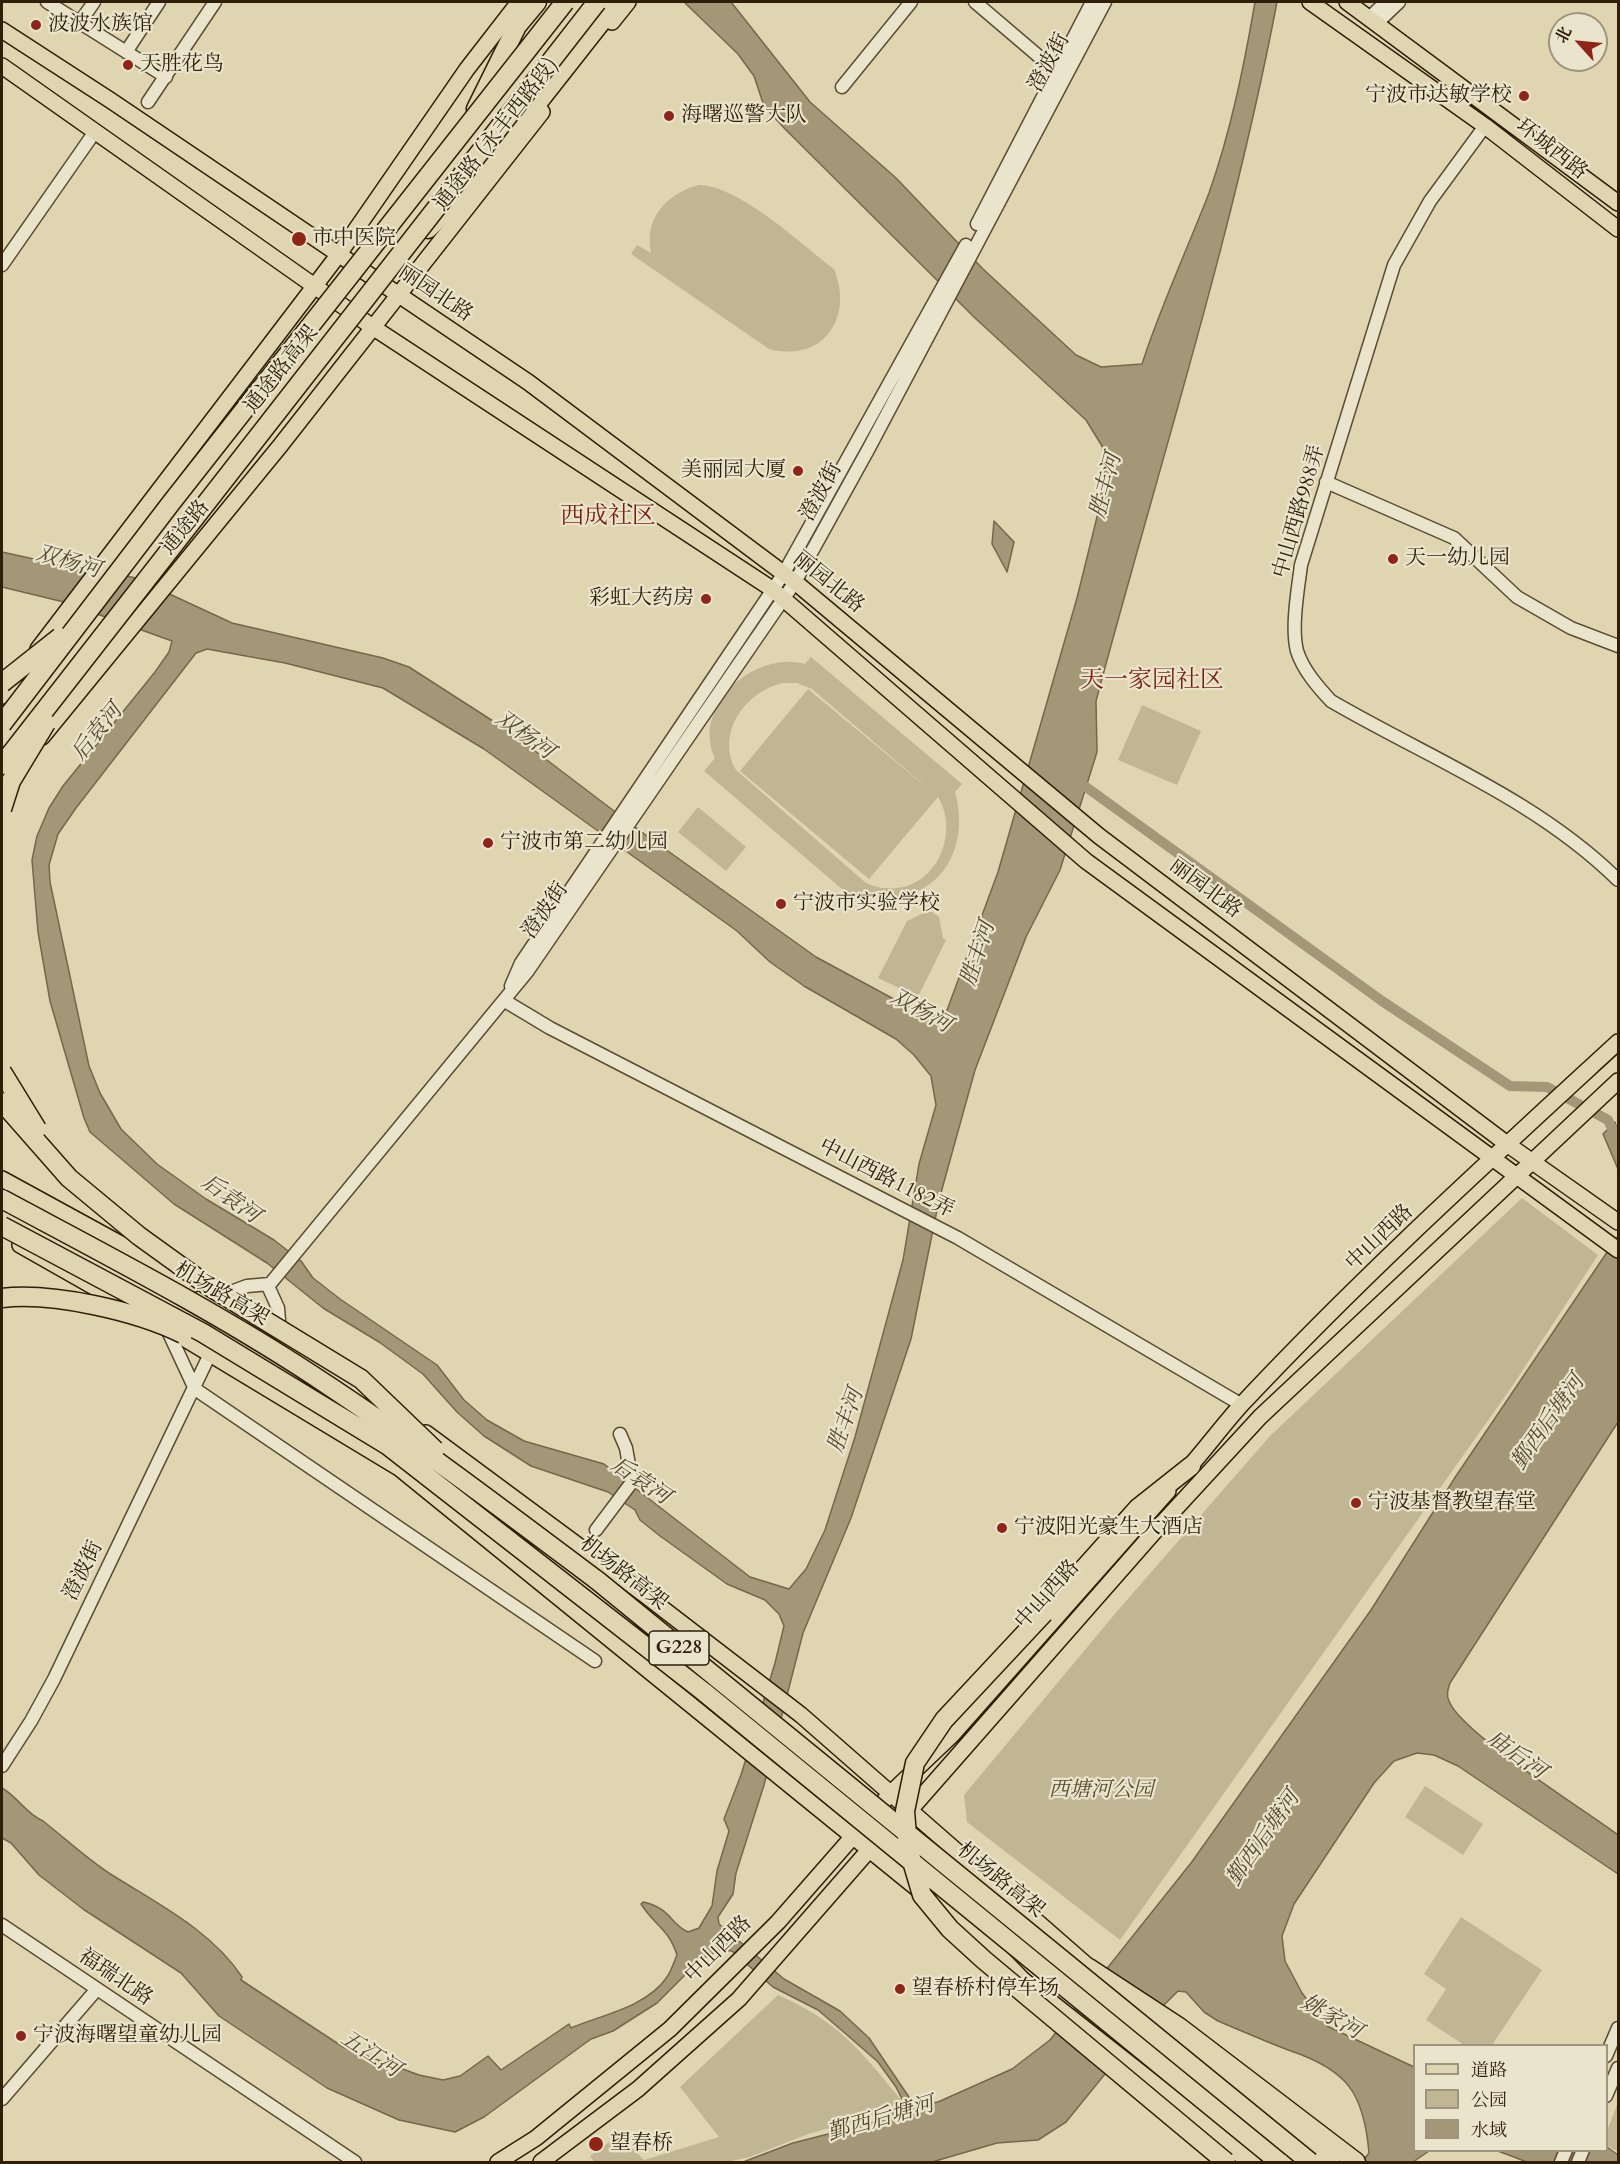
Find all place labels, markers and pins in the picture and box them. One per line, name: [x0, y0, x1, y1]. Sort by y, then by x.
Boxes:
place label: 波波水族馆: [48, 12, 153, 38]
marker: 波波水族馆: [29, 18, 43, 32]
place label: 天胜花鸟: [140, 52, 224, 78]
marker: 天胜花鸟: [121, 58, 135, 72]
place label: 宁波市达敏学校: [1365, 83, 1512, 109]
marker: 宁波市达敏学校: [1517, 89, 1531, 103]
place label: 海曙巡警大队: [681, 103, 807, 129]
marker: 海曙巡警大队: [662, 109, 676, 123]
place label: 市中医院: [312, 226, 396, 252]
marker: 市中医院: [290, 230, 308, 248]
place label: 美丽园大厦: [681, 458, 786, 484]
marker: 美丽园大厦: [791, 464, 805, 478]
place label: 天一幼儿园: [1405, 546, 1510, 572]
marker: 天一幼儿园: [1386, 552, 1400, 566]
place label: 彩虹大药房: [589, 586, 694, 612]
marker: 彩虹大药房: [699, 592, 713, 606]
place label: 宁波市第二幼儿园: [500, 830, 668, 856]
marker: 宁波市第二幼儿园: [481, 836, 495, 850]
place label: 宁波市实验学校: [793, 891, 940, 917]
marker: 宁波市实验学校: [774, 897, 788, 911]
place label: 宁波基督教望春堂: [1368, 1490, 1536, 1516]
marker: 宁波基督教望春堂: [1349, 1496, 1363, 1510]
place label: 宁波阳光豪生大酒店: [1014, 1515, 1203, 1541]
marker: 宁波阳光豪生大酒店: [995, 1521, 1009, 1535]
place label: 望春桥村停车场: [912, 1976, 1059, 2002]
marker: 望春桥村停车场: [893, 1982, 907, 1996]
place label: 宁波海曙望童幼儿园: [33, 2023, 222, 2049]
marker: 宁波海曙望童幼儿园: [14, 2029, 28, 2043]
place label: 望春桥: [610, 2131, 673, 2157]
marker: 望春桥: [587, 2135, 605, 2153]

